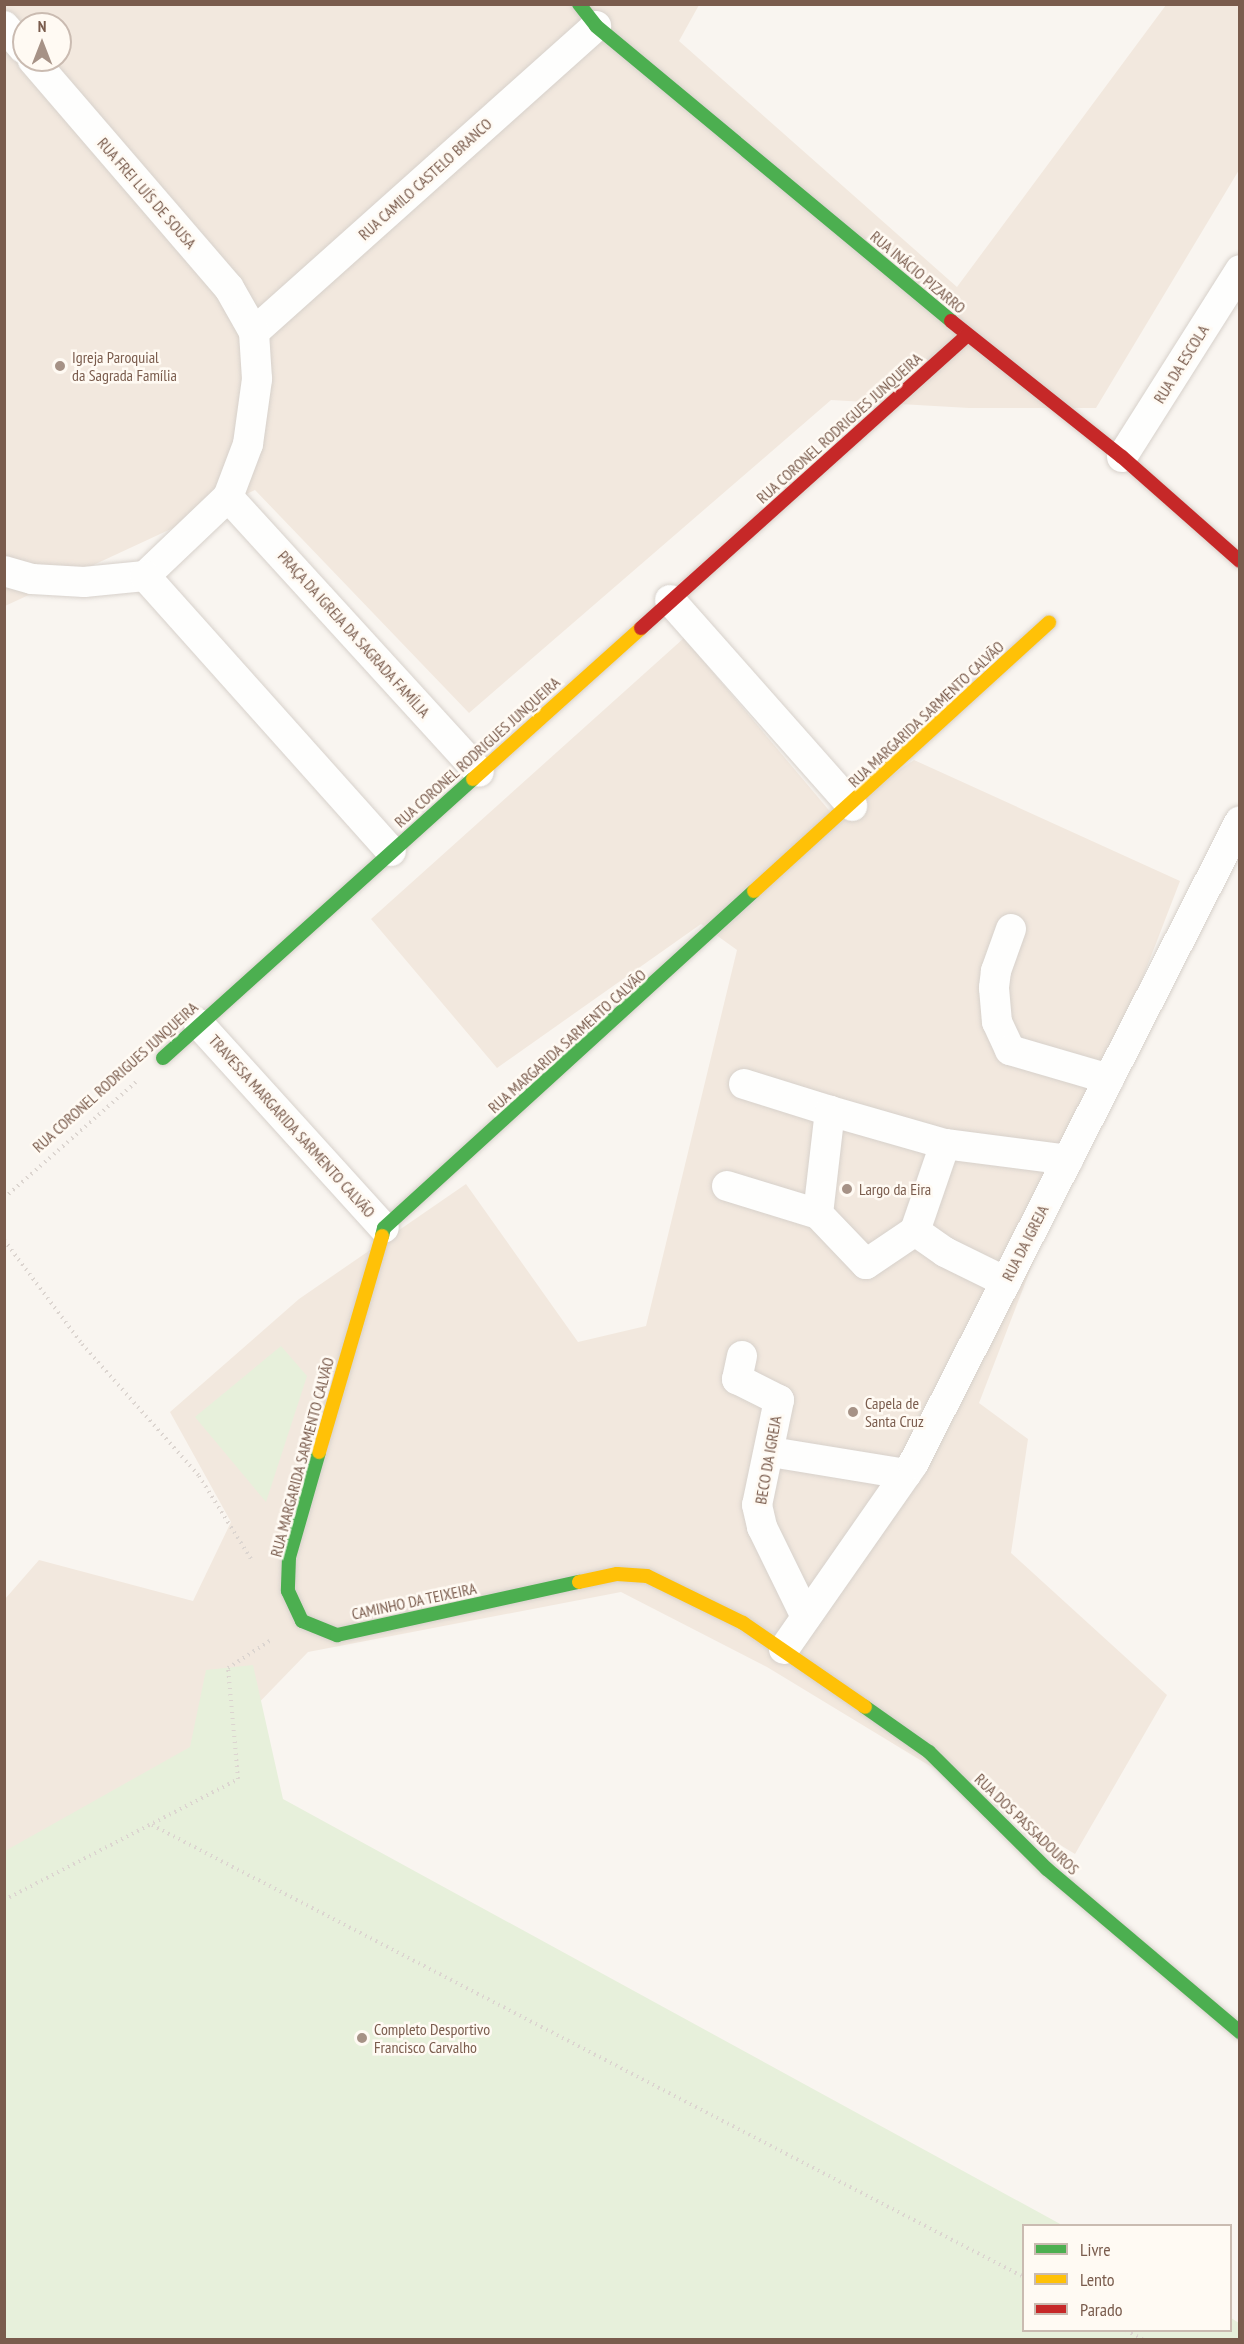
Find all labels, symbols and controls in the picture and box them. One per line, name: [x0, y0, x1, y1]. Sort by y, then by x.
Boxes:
north arrow: [12, 12, 72, 72]
text: N: [38, 16, 46, 36]
street label: RUA CAMILO CASTELO BRANCO: [354, 114, 496, 244]
street label: RUA FREI LUÍS DE SOUSA: [93, 133, 201, 253]
street label: RUA INÁCIO PIZARRO: [866, 226, 970, 318]
street label: RUA DA ESCOLA: [1149, 321, 1213, 407]
place label: Igreja Paroquial da Sagrada Família: [72, 347, 177, 385]
street label: RUA CORONEL RODRIGUES JUNQUEIRA: [752, 348, 926, 508]
marker: Igreja Paroquial da Sagrada Família: [53, 359, 67, 373]
street label: PRAÇA DA IGREJA DA SAGRADA FAMÍLIA: [273, 546, 435, 722]
street label: RUA MARGARIDA SARMENTO CALVÃO: [844, 636, 1008, 792]
street label: RUA CORONEL RODRIGUES JUNQUEIRA: [390, 672, 564, 832]
street label: RUA MARGARIDA SARMENTO CALVÃO: [484, 965, 650, 1117]
street label: RUA CORONEL RODRIGUES JUNQUEIRA: [28, 997, 202, 1157]
street label: TRAVESSA MARGARIDA SARMENTO CALVÃO: [204, 1030, 380, 1222]
place label: Largo da Eira: [859, 1179, 931, 1199]
marker: Largo da Eira: [840, 1182, 854, 1196]
street label: RUA DA IGREJA: [997, 1201, 1053, 1285]
street label: RUA MARGARIDA SARMENTO CALVÃO: [266, 1355, 338, 1559]
place label: Capela de Santa Cruz: [865, 1393, 924, 1431]
marker: Capela de Santa Cruz: [846, 1405, 860, 1419]
street label: BECO DA IGREJA: [751, 1414, 785, 1506]
street label: CAMINHO DA TEIXEIRA: [349, 1578, 479, 1624]
street label: RUA DOS PASSADOUROS: [971, 1769, 1083, 1879]
place label: Completo Desportivo Francisco Carvalho: [374, 2019, 490, 2057]
marker: Completo Desportivo Francisco Carvalho: [355, 2031, 369, 2045]
legend: [1022, 2224, 1232, 2332]
text: Livre: [1080, 2238, 1111, 2261]
text: Lento: [1080, 2268, 1115, 2291]
text: Parado: [1080, 2298, 1123, 2321]

